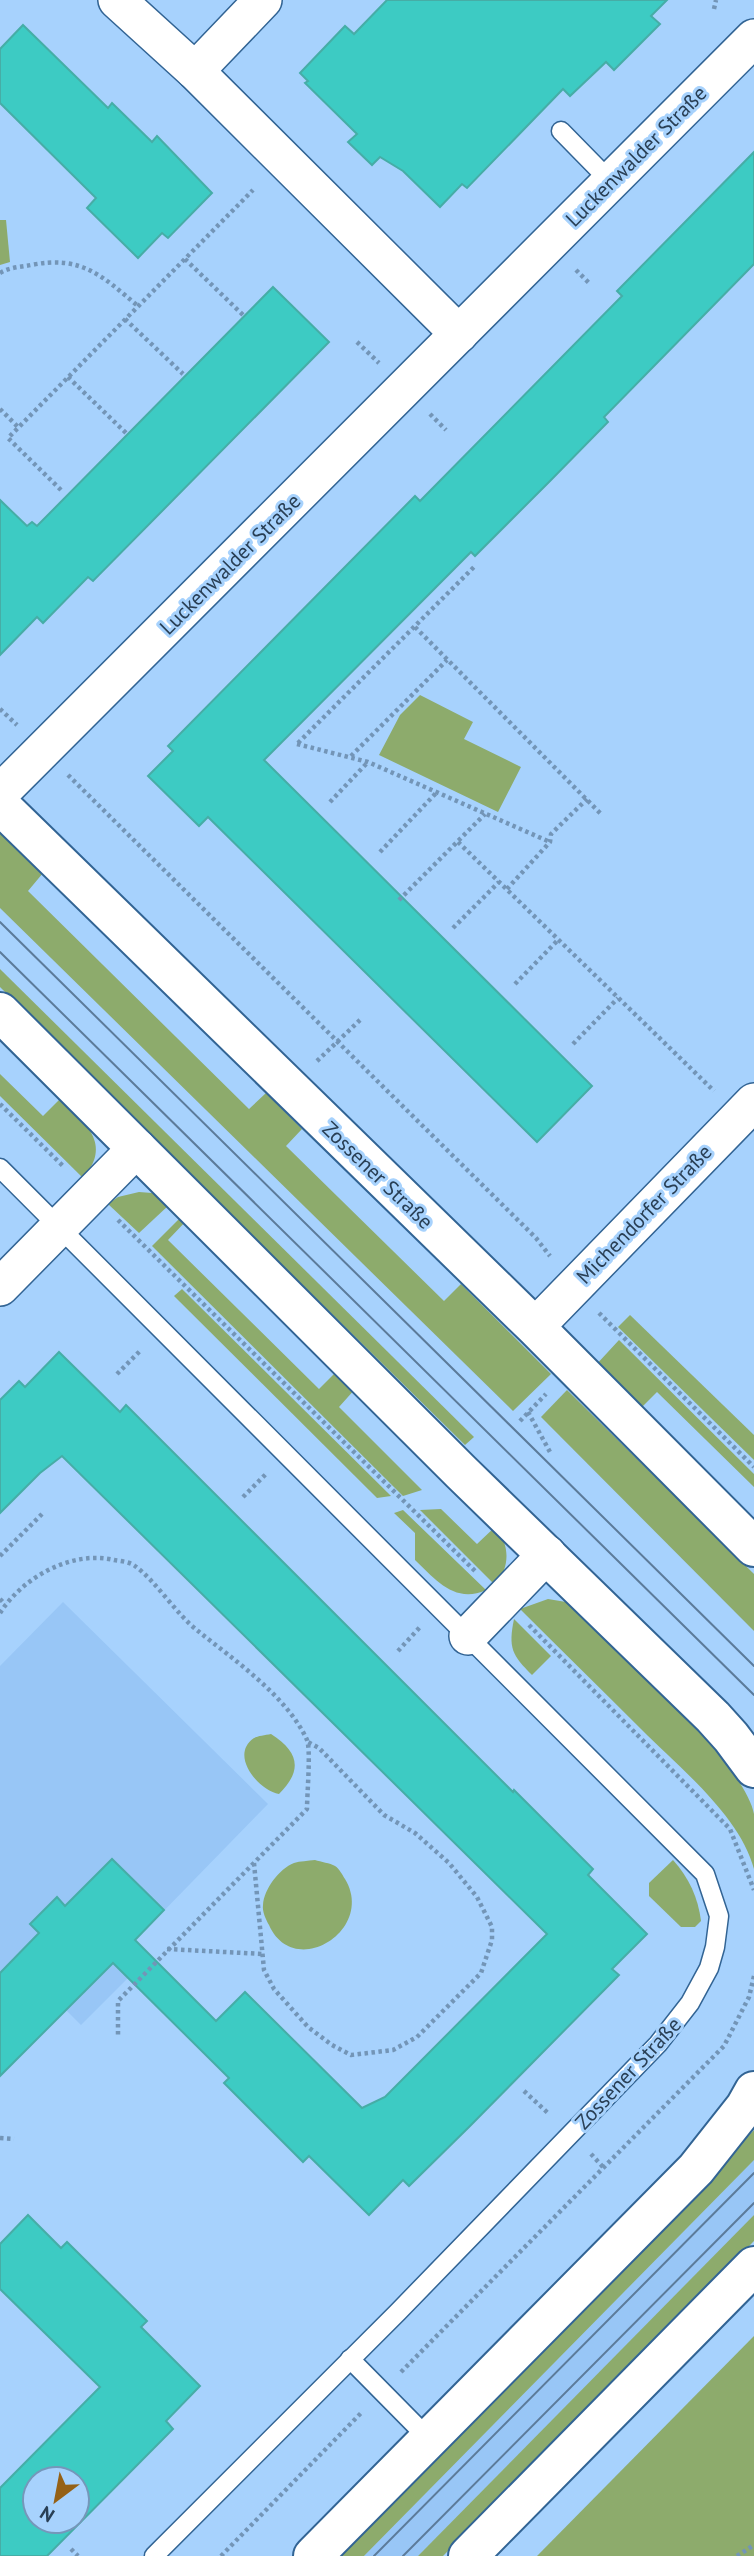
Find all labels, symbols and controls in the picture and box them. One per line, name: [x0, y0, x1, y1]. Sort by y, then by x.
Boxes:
street label: Luckenwalder Straße: [560, 80, 712, 232]
street label: Luckenwalder Straße: [154, 488, 306, 640]
street label: Zossener Straße: [317, 1115, 439, 1235]
street label: Michendorfer Straße: [570, 1138, 718, 1290]
street label: Zossener Straße: [569, 2011, 687, 2135]
north arrow: [21, 2465, 91, 2535]
text: N: [35, 2501, 59, 2528]

